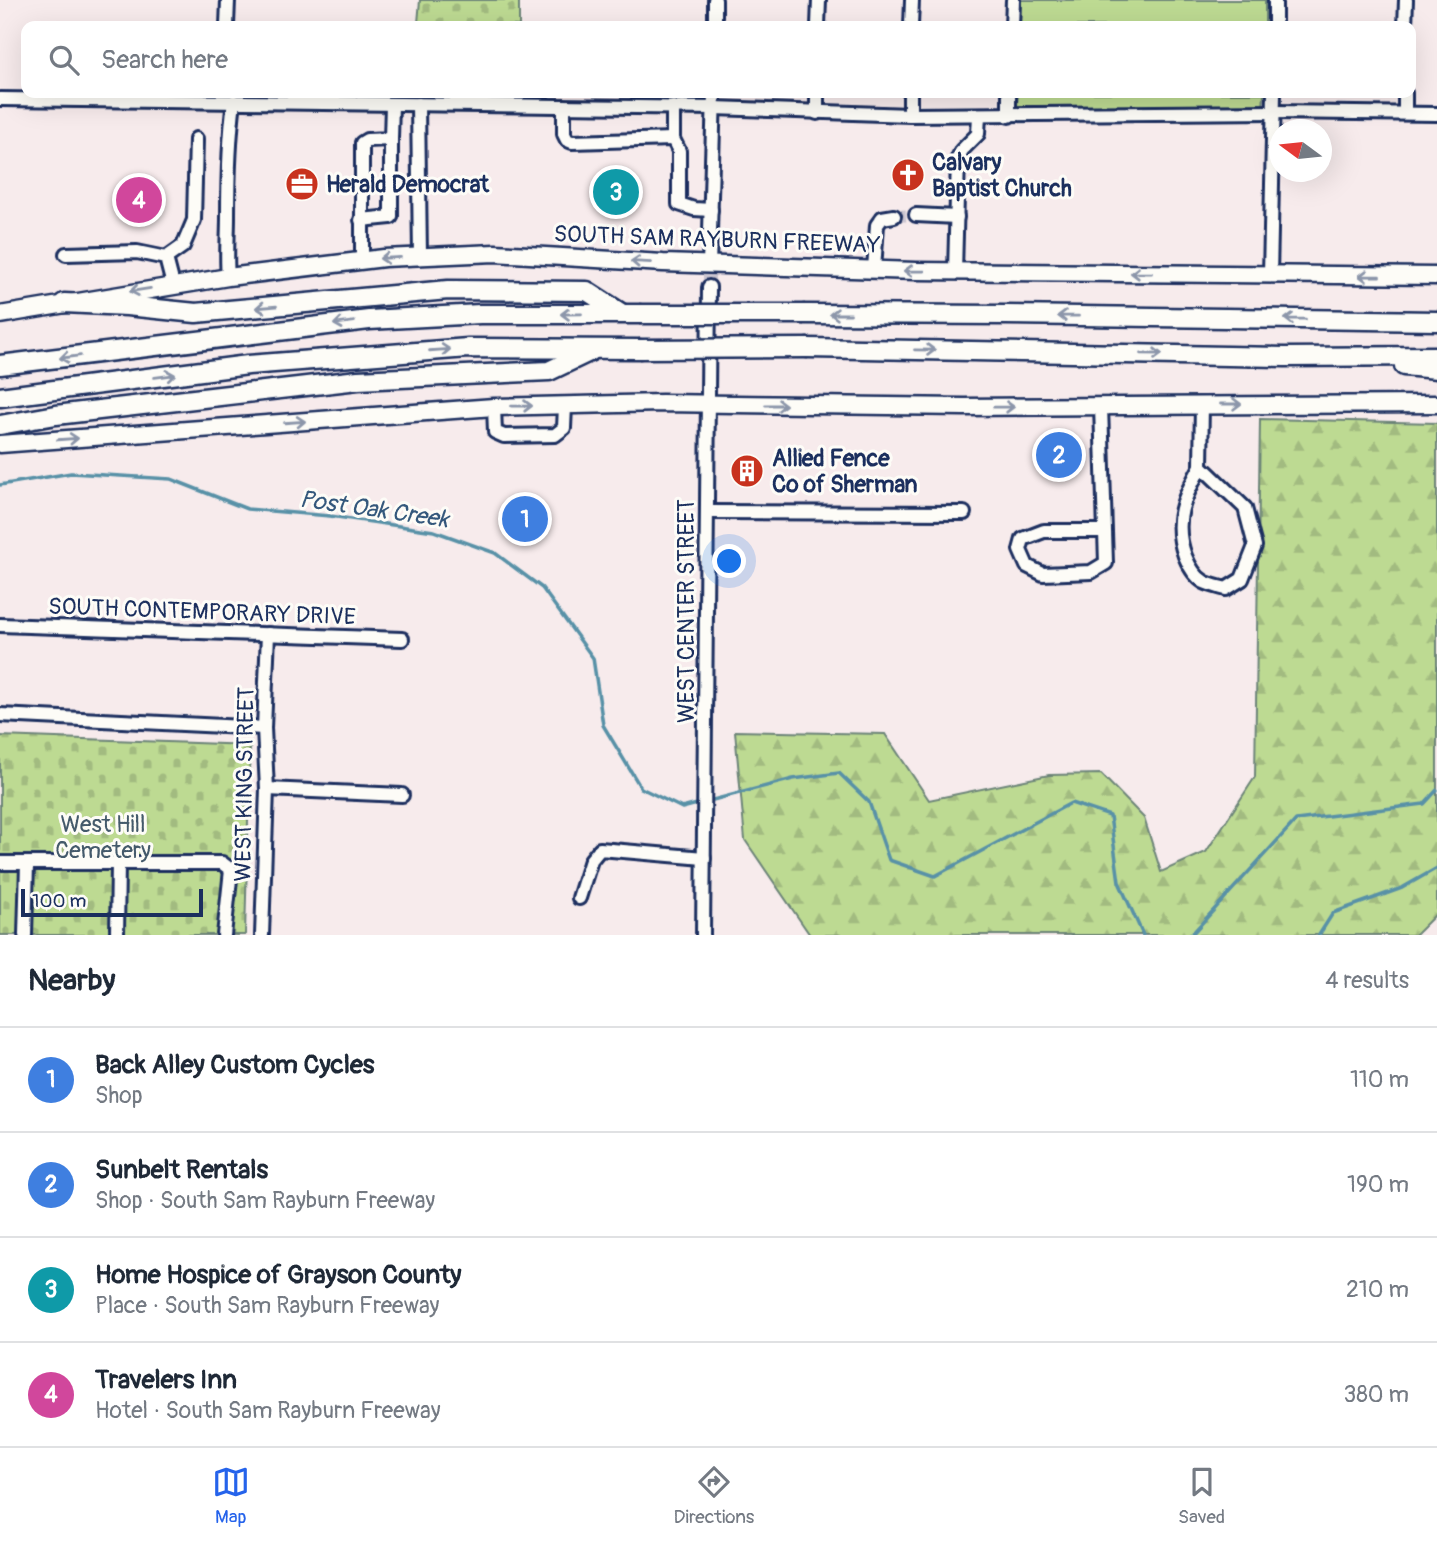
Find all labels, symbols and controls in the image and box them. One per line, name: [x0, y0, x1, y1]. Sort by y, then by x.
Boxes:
search box: [21, 21, 1416, 98]
icon: search: [45, 41, 83, 79]
text: Search here: [101, 44, 228, 76]
north arrow: [1269, 119, 1332, 182]
place label: Calvary Baptist Church: [932, 148, 1072, 203]
church icon: Calvary Baptist Church: [889, 156, 927, 194]
office icon: Herald Democrat: [283, 165, 321, 203]
pin: 3: [593, 166, 639, 218]
place label: Herald Democrat: [326, 170, 490, 199]
pin: 4: [116, 174, 162, 226]
street label: SOUTH SAM RAYBURN FREEWAY: [553, 219, 881, 260]
one-way arrow: [378, 252, 401, 265]
one-way arrow: [630, 255, 653, 268]
one-way arrow: [903, 264, 926, 278]
one-way arrow: [1130, 267, 1153, 280]
one-way arrow: [1358, 269, 1381, 283]
one-way arrow: [129, 284, 152, 297]
one-way arrow: [256, 301, 278, 314]
one-way arrow: [560, 307, 583, 320]
one-way arrow: [829, 307, 852, 321]
one-way arrow: [1057, 309, 1080, 322]
one-way arrow: [1284, 312, 1307, 326]
one-way arrow: [333, 317, 356, 330]
one-way arrow: [428, 343, 451, 356]
one-way arrow: [913, 343, 936, 357]
one-way arrow: [1140, 348, 1163, 361]
one-way arrow: [59, 350, 81, 363]
one-way arrow: [153, 369, 176, 382]
one-way arrow: [1220, 397, 1243, 411]
one-way arrow: [510, 399, 533, 413]
one-way arrow: [765, 399, 788, 412]
one-way arrow: [992, 400, 1015, 413]
one-way arrow: [283, 415, 306, 428]
pin: 2: [1036, 429, 1082, 481]
one-way arrow: [56, 432, 79, 445]
place label: Allied Fence Co of Sherman: [772, 444, 917, 499]
building icon: Allied Fence Co of Sherman: [728, 452, 766, 490]
water label: Post Oak Creek: [298, 485, 452, 535]
pin: 1: [502, 493, 548, 545]
street label: WEST CENTER STREET: [672, 499, 701, 723]
your location: [712, 544, 746, 578]
street label: SOUTH CONTEMPORARY DRIVE: [48, 592, 356, 631]
street label: WEST KING STREET: [228, 686, 261, 882]
park label: West Hill Cemetery: [55, 810, 151, 865]
scale bar: [21, 886, 203, 918]
text: 100 m: [32, 889, 86, 913]
text: Nearby: [28, 962, 115, 999]
text: 4 results: [1325, 966, 1409, 995]
text: Back Alley Custom Cycles: [95, 1049, 374, 1081]
text: 1: [47, 1065, 56, 1094]
text: 110 m: [1350, 1065, 1409, 1094]
text: Shop: [95, 1081, 143, 1110]
text: Sunbelt Rentals: [95, 1154, 268, 1186]
text: 2: [45, 1170, 57, 1199]
text: 190 m: [1347, 1170, 1409, 1199]
text: Shop · South Sam Rayburn Freeway: [95, 1186, 435, 1215]
text: Home Hospice of Grayson County: [95, 1259, 461, 1291]
text: 3: [45, 1275, 57, 1304]
text: 210 m: [1346, 1275, 1409, 1304]
text: Place · South Sam Rayburn Freeway: [95, 1291, 439, 1320]
text: Travelers Inn: [95, 1364, 237, 1396]
text: 4: [44, 1380, 58, 1409]
text: 380 m: [1343, 1380, 1409, 1409]
text: Hotel · South Sam Rayburn Freeway: [95, 1396, 441, 1425]
tab: Map: [212, 1463, 250, 1529]
tab: Directions: [674, 1463, 754, 1529]
tab: Saved: [1178, 1463, 1225, 1529]

